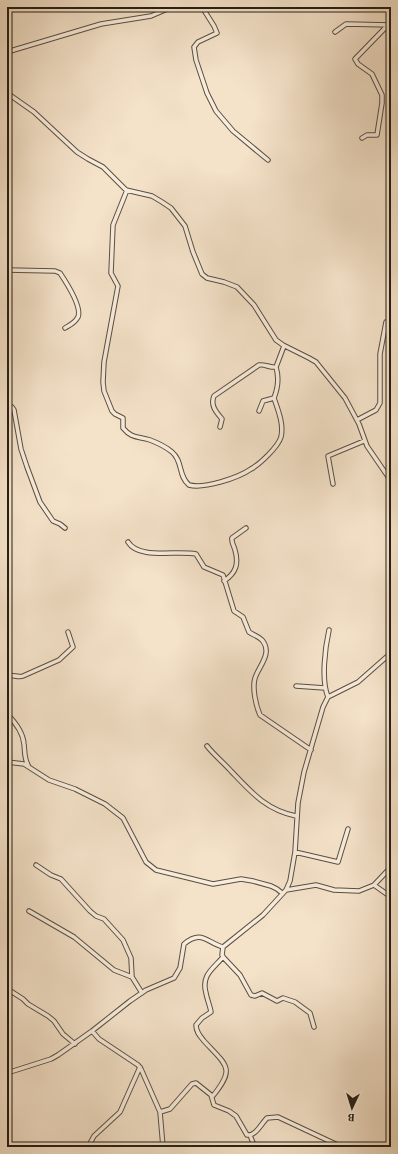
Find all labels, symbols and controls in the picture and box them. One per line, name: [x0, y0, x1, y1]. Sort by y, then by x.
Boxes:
north arrow: [332, 1088, 372, 1128]
text: B: [347, 1111, 355, 1125]

